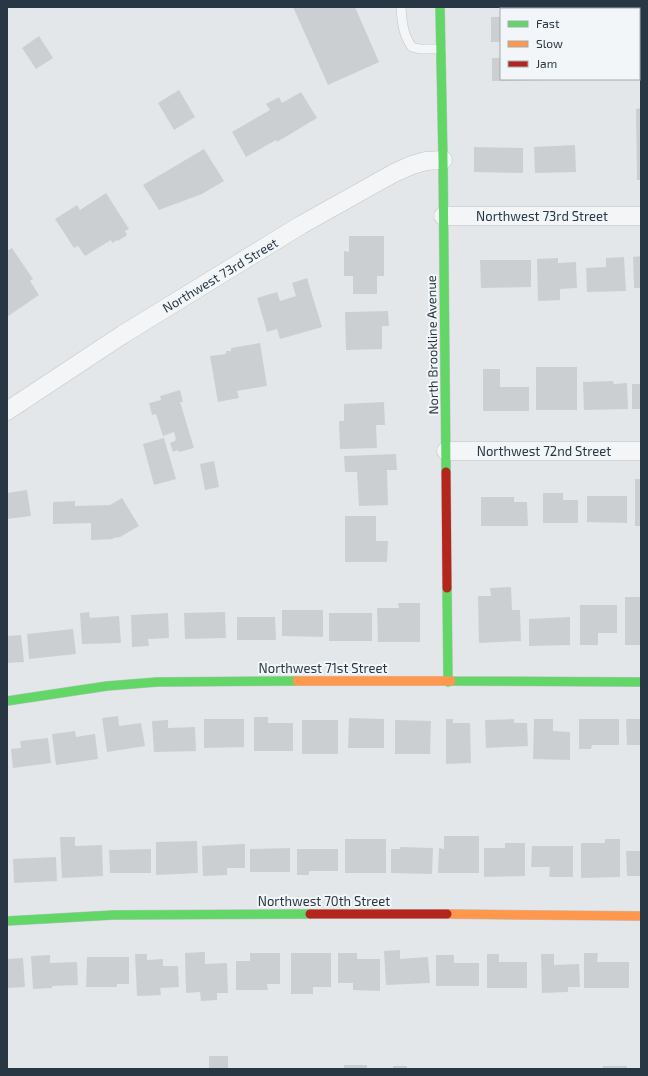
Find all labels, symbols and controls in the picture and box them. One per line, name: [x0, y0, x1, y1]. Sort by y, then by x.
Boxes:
legend: [500, 8, 640, 80]
text: Fast: [536, 16, 560, 30]
text: Slow: [536, 36, 563, 50]
text: Jam: [536, 56, 557, 70]
street label: Northwest 73rd Street: [476, 208, 608, 224]
street label: Northwest 73rd Street: [159, 234, 281, 316]
street label: North Brookline Avenue: [423, 275, 441, 415]
street label: Northwest 72nd Street: [477, 443, 611, 459]
street label: Northwest 71st Street: [259, 660, 387, 676]
street label: Northwest 70th Street: [258, 893, 390, 909]

